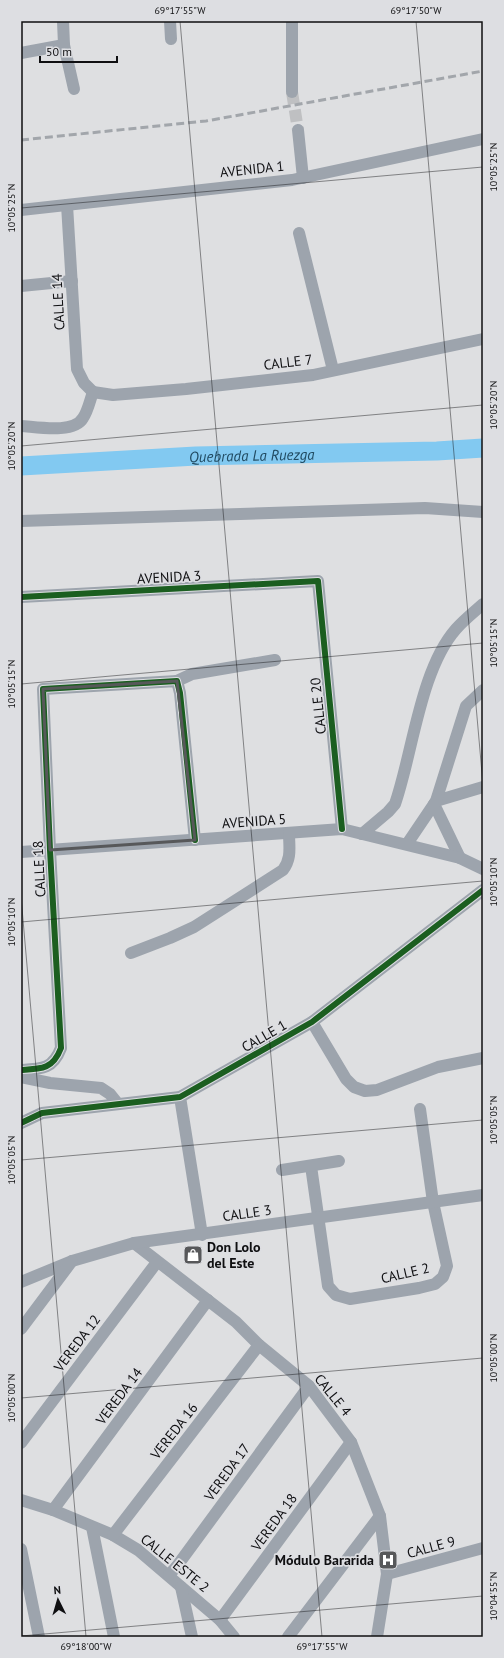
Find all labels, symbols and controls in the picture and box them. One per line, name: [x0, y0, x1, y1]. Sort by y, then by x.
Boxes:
text: 69°17'55"W: [154, 4, 206, 17]
text: 69°17'50"W: [390, 4, 442, 17]
scale bar: [40, 38, 117, 64]
text: 50 m: [46, 44, 72, 59]
text: 10°05'25"N: [487, 142, 500, 192]
street label: AVENIDA 1: [219, 157, 285, 181]
text: 10°05'25"N: [5, 183, 18, 233]
street label: CALLE 14: [48, 273, 68, 331]
street label: CALLE 7: [263, 350, 313, 374]
text: 10°05'20"N: [487, 380, 500, 430]
text: 10°05'20"N: [5, 421, 18, 471]
water label: Quebrada La Ruezga: [188, 444, 315, 466]
street label: AVENIDA 3: [136, 566, 202, 588]
text: 10°05'15"N: [487, 618, 500, 668]
text: 10°05'15"N: [5, 659, 18, 709]
street label: CALLE 20: [306, 676, 330, 735]
street label: AVENIDA 5: [221, 810, 287, 832]
street label: CALLE 18: [29, 840, 49, 898]
text: 10°05'10"N: [487, 857, 500, 907]
text: 10°05'10"N: [5, 897, 18, 947]
street label: CALLE 1: [238, 1016, 290, 1056]
text: 10°05'05"N: [487, 1095, 500, 1145]
text: 10°05'05"N: [5, 1135, 18, 1185]
street label: CALLE 3: [221, 1201, 273, 1225]
place label: Don Lolo del Este: [207, 1238, 261, 1272]
shop icon: Don Lolo del Este: [182, 1244, 204, 1266]
street label: CALLE 2: [379, 1259, 431, 1287]
street label: VEREDA 12: [49, 1311, 104, 1376]
text: 10°05'00"N: [487, 1333, 500, 1383]
street label: VEREDA 14: [91, 1364, 146, 1429]
street label: CALLE 4: [311, 1370, 356, 1420]
text: 10°05'00"N: [5, 1373, 18, 1423]
street label: VEREDA 16: [146, 1399, 202, 1464]
street label: VEREDA 17: [200, 1440, 254, 1505]
street label: VEREDA 18: [247, 1490, 301, 1555]
street label: CALLE ESTE 2: [137, 1530, 213, 1596]
street label: CALLE 9: [405, 1532, 457, 1562]
hospital icon: Módulo Bararida: [377, 1549, 399, 1571]
place label: Módulo Bararida: [275, 1551, 374, 1569]
text: 10°04'55"N: [487, 1571, 500, 1621]
north arrow: [38, 1580, 78, 1620]
text: N: [53, 1583, 61, 1597]
text: 69°18'00"W: [60, 1640, 112, 1653]
text: 69°17'55"W: [296, 1640, 348, 1653]

